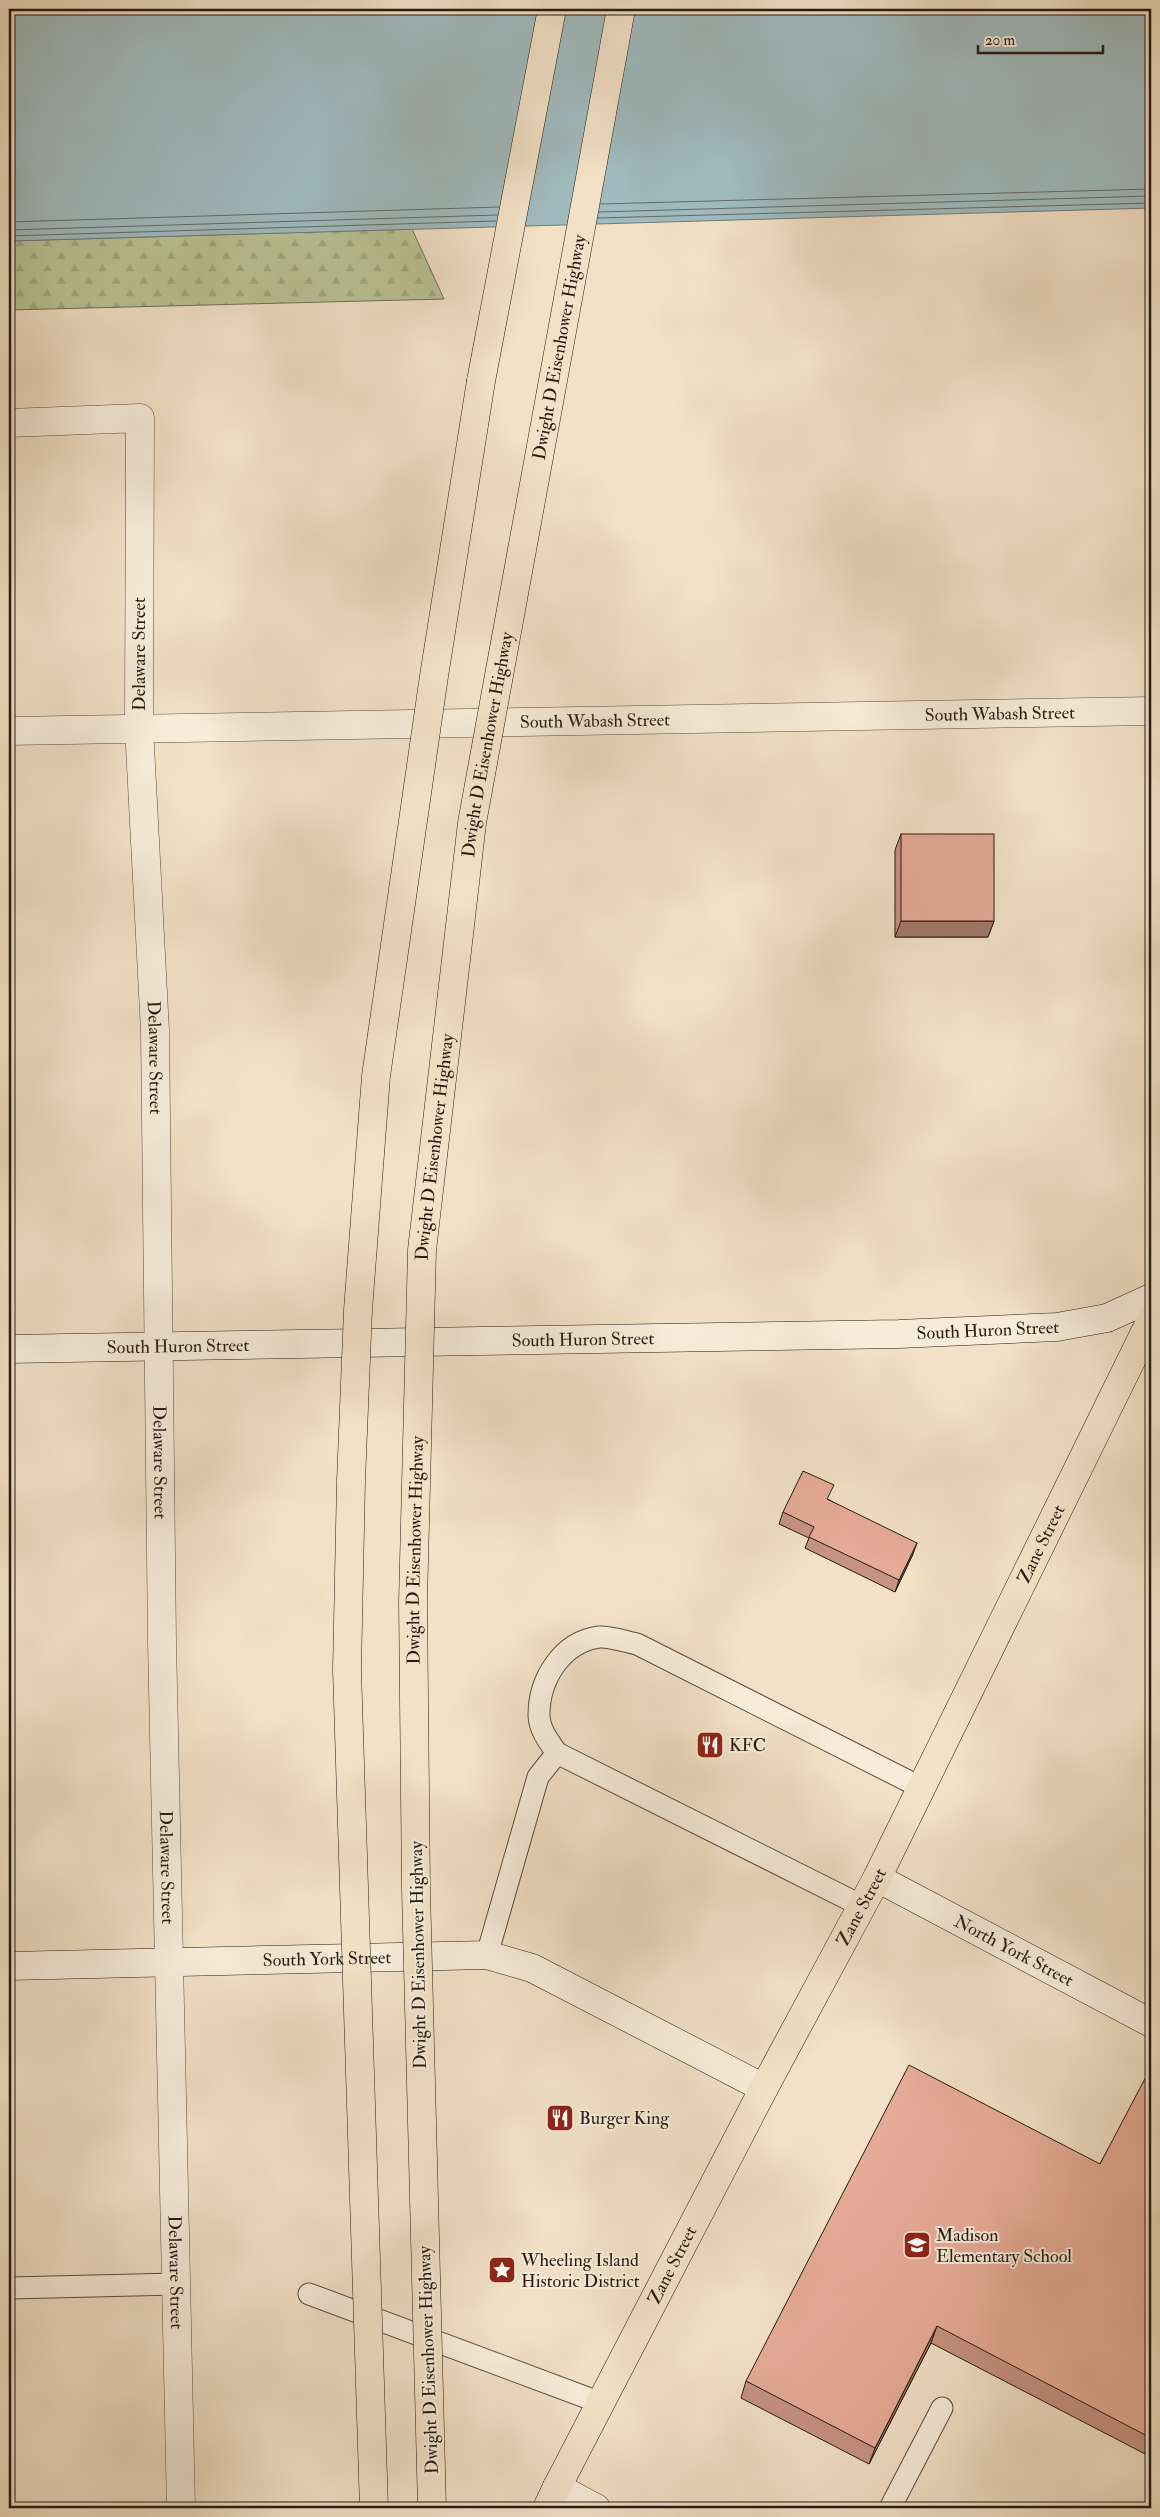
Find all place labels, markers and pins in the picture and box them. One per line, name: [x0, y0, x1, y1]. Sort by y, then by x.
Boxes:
restaurant icon: KFC: [695, 1730, 725, 1760]
place label: KFC: [729, 1734, 766, 1757]
restaurant icon: Burger King: [545, 2103, 575, 2133]
place label: Burger King: [579, 2107, 670, 2130]
place label: Madison Elementary School: [936, 2224, 1072, 2268]
school or university icon: Madison Elementary School: [902, 2230, 932, 2260]
place label: Wheeling Island Historic District: [520, 2249, 640, 2293]
place icon: Wheeling Island Historic District: [487, 2255, 517, 2285]

